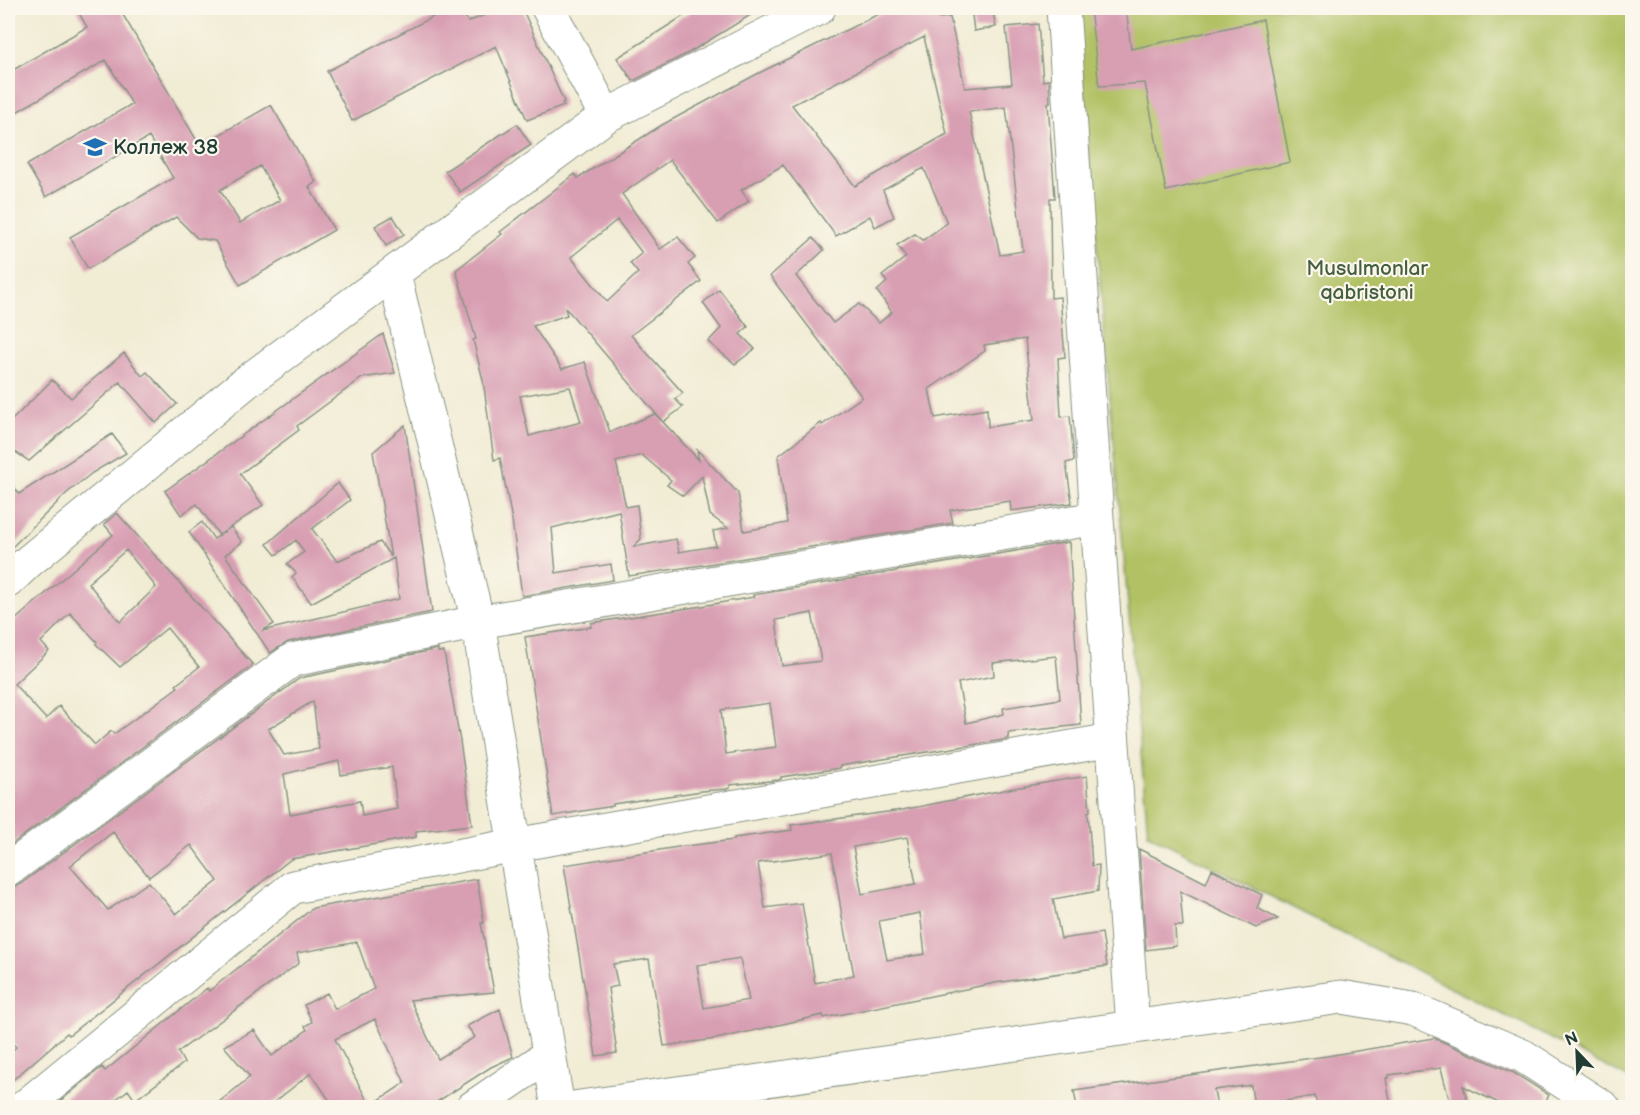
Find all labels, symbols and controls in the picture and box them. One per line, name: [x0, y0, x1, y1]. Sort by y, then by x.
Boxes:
school or university icon: Коллеж 38: [82, 134, 108, 160]
place label: Коллеж 38: [113, 135, 218, 160]
park label: Musulmonlar qabristoni: [1306, 256, 1428, 305]
north arrow: [1547, 1022, 1607, 1082]
text: N: [1562, 1028, 1581, 1051]

